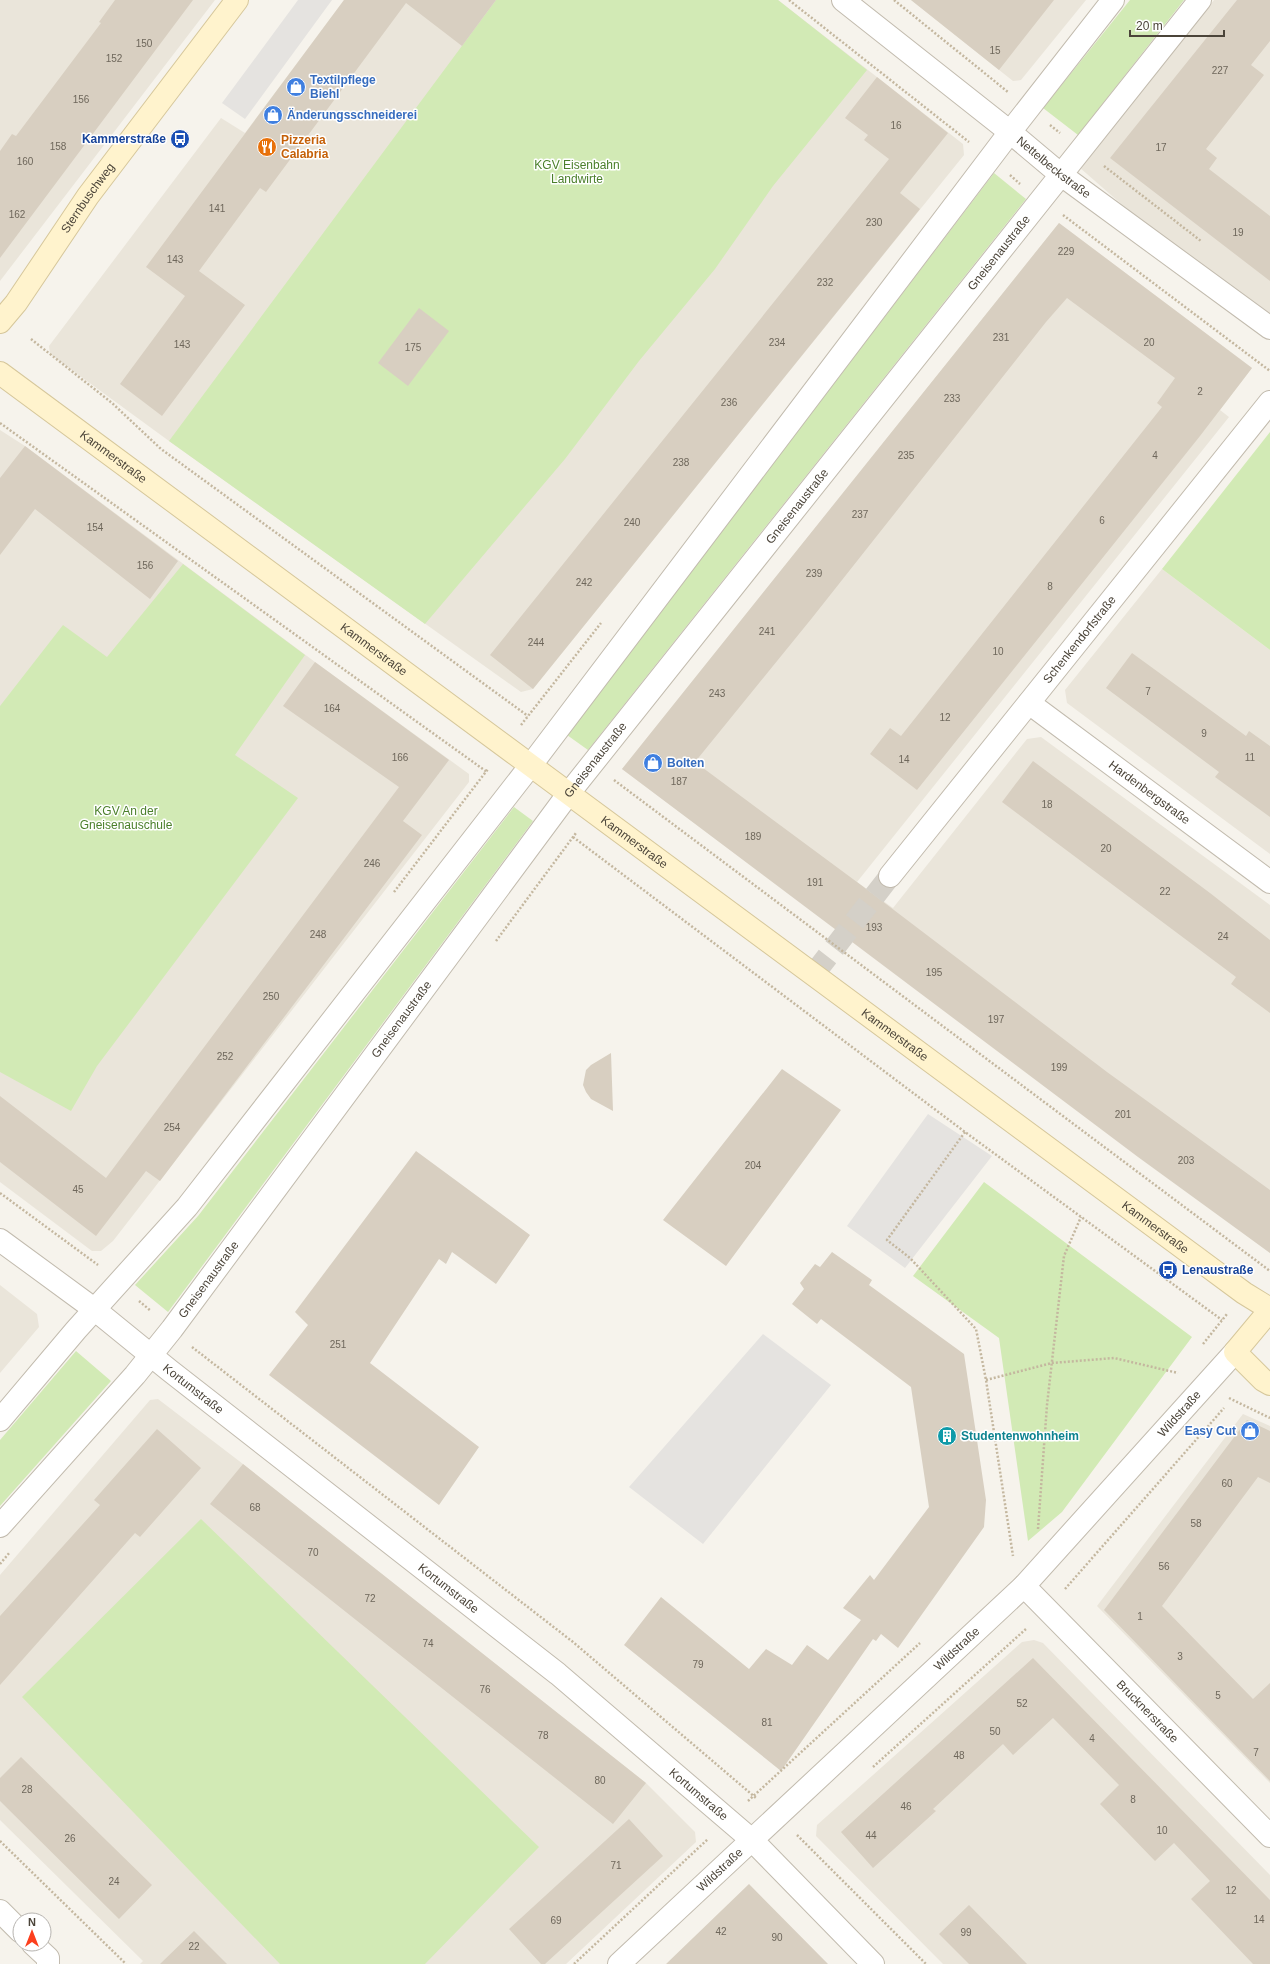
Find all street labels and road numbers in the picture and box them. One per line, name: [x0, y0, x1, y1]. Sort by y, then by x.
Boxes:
street label: Nettelbeckstraße: [1014, 134, 1094, 201]
street label: Sternbuschweg: [58, 160, 118, 236]
street label: Gneisenaustraße: [965, 212, 1033, 293]
street label: Kammerstraße: [77, 428, 150, 486]
street label: Gneisenaustraße: [763, 466, 832, 547]
street label: Schenkendorfstraße: [1040, 593, 1119, 686]
street label: Kammerstraße: [338, 620, 410, 679]
street label: Gneisenaustraße: [561, 719, 630, 800]
street label: Hardenbergstraße: [1106, 758, 1193, 827]
street label: Kammerstraße: [598, 813, 671, 872]
street label: Gneisenaustraße: [368, 978, 435, 1060]
street label: Kammerstraße: [859, 1006, 931, 1064]
street label: Kammerstraße: [1119, 1198, 1192, 1257]
street label: Gneisenaustraße: [175, 1238, 242, 1321]
street label: Kortumstraße: [160, 1361, 226, 1417]
street label: Wildstraße: [1155, 1387, 1204, 1440]
street label: Kortumstraße: [416, 1560, 482, 1617]
street label: Wildstraße: [931, 1624, 983, 1673]
street label: Brucknerstraße: [1114, 1677, 1181, 1746]
street label: Kortumstraße: [666, 1765, 731, 1824]
street label: Wildstraße: [694, 1845, 746, 1895]

